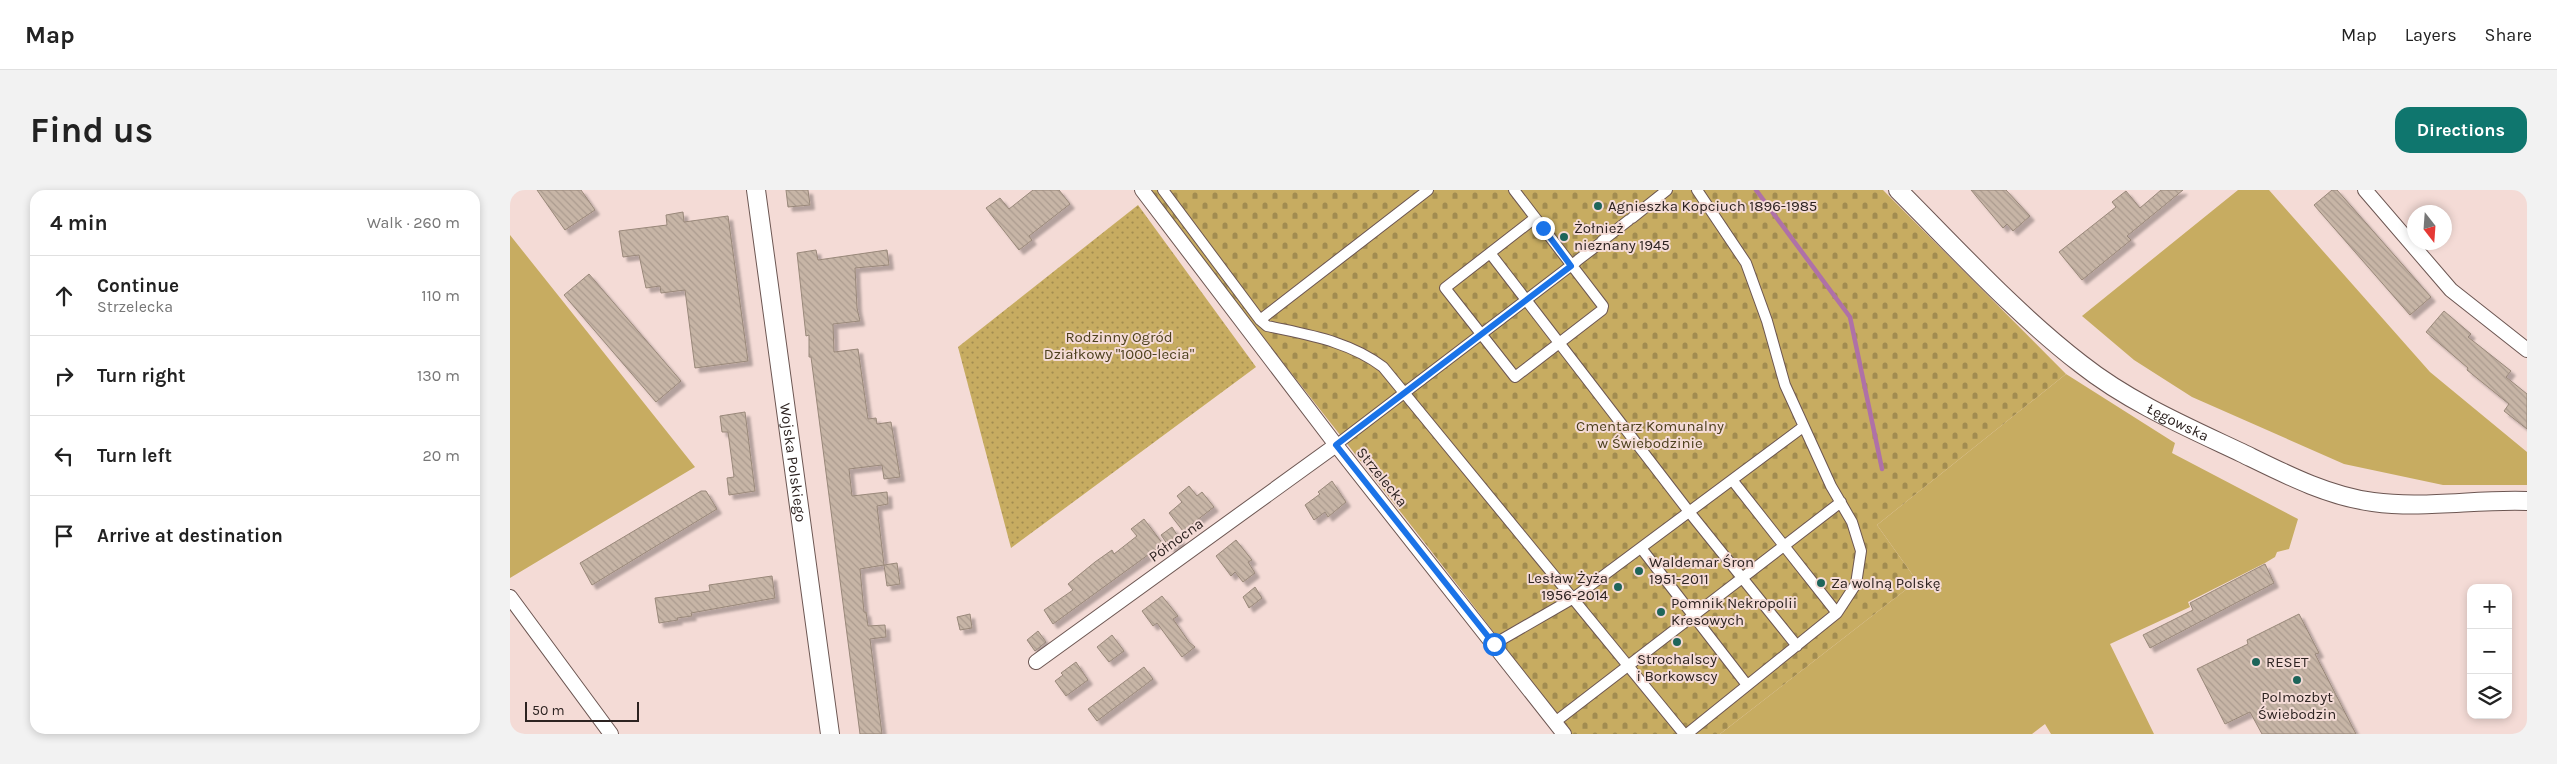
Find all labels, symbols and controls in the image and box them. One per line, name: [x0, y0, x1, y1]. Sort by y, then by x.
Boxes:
text: Map: [25, 21, 75, 49]
text: Map: [2341, 24, 2377, 46]
text: Layers: [2405, 24, 2457, 46]
text: Share: [2485, 24, 2532, 46]
button: Directions: [2395, 107, 2527, 153]
text: Find us: [30, 110, 153, 151]
place label: Agnieszka Kopciuch 1896-1985: [1608, 197, 1817, 215]
marker: Agnieszka Kopciuch 1896-1985: [1592, 200, 1604, 212]
north arrow: [2407, 205, 2452, 250]
text: 4 min: [50, 211, 108, 235]
text: Walk · 260 m: [367, 213, 460, 232]
route end: [1532, 217, 1555, 240]
place label: Żołnież nieznany 1945: [1574, 219, 1670, 254]
marker: Żołnież nieznany 1945: [1558, 231, 1570, 243]
text: Continue: [97, 275, 179, 297]
icon: ahead: [50, 282, 78, 310]
text: 110 m: [421, 286, 460, 305]
text: Strzelecka: [97, 297, 173, 316]
park label: Rodzinny Ogród Działkowy "1000-lecia": [1044, 328, 1195, 363]
icon: right: [50, 362, 78, 390]
text: Turn right: [97, 365, 186, 387]
text: 130 m: [417, 366, 460, 385]
street label: Łęgowska: [2144, 399, 2212, 445]
street label: Wojska Polskiego: [776, 402, 810, 523]
park label: Cmentarz Komunalny w Świebodzinie: [1576, 417, 1724, 452]
icon: left: [50, 442, 78, 470]
street label: Strzelecka: [1353, 444, 1411, 510]
text: Turn left: [97, 445, 172, 467]
text: 20 m: [422, 446, 460, 465]
street label: Północna: [1145, 514, 1207, 566]
icon: arrive: [50, 522, 78, 550]
text: Arrive at destination: [97, 525, 283, 547]
place label: Waldemar Śron 1951-2011: [1649, 553, 1754, 588]
marker: Waldemar Śron 1951-2011: [1633, 565, 1645, 577]
place label: Lesław Żyża 1956-2014: [1527, 569, 1609, 604]
place label: Za wolną Polskę: [1831, 574, 1941, 592]
marker: Za wolną Polskę: [1815, 577, 1827, 589]
marker: Lesław Żyża 1956-2014: [1612, 581, 1624, 593]
map controls: [2467, 584, 2512, 719]
button: +: [2467, 584, 2512, 629]
place label: Pomnik Nekropolii Kresowych: [1671, 594, 1797, 629]
marker: Pomnik Nekropolii Kresowych: [1655, 606, 1667, 618]
button: −: [2467, 629, 2512, 674]
route start: [1483, 633, 1506, 656]
marker: Strochalscy i Borkowscy: [1671, 636, 1683, 648]
place label: Strochalscy i Borkowscy: [1636, 650, 1718, 685]
place label: RESET: [2266, 653, 2309, 671]
marker: RESET: [2250, 656, 2262, 668]
marker: Polmozbyt Świebodzin: [2291, 674, 2303, 686]
button: layers: [2467, 674, 2512, 719]
place label: Polmozbyt Świebodzin: [2258, 688, 2336, 723]
scale bar: [525, 699, 639, 722]
text: 50 m: [532, 702, 565, 719]

